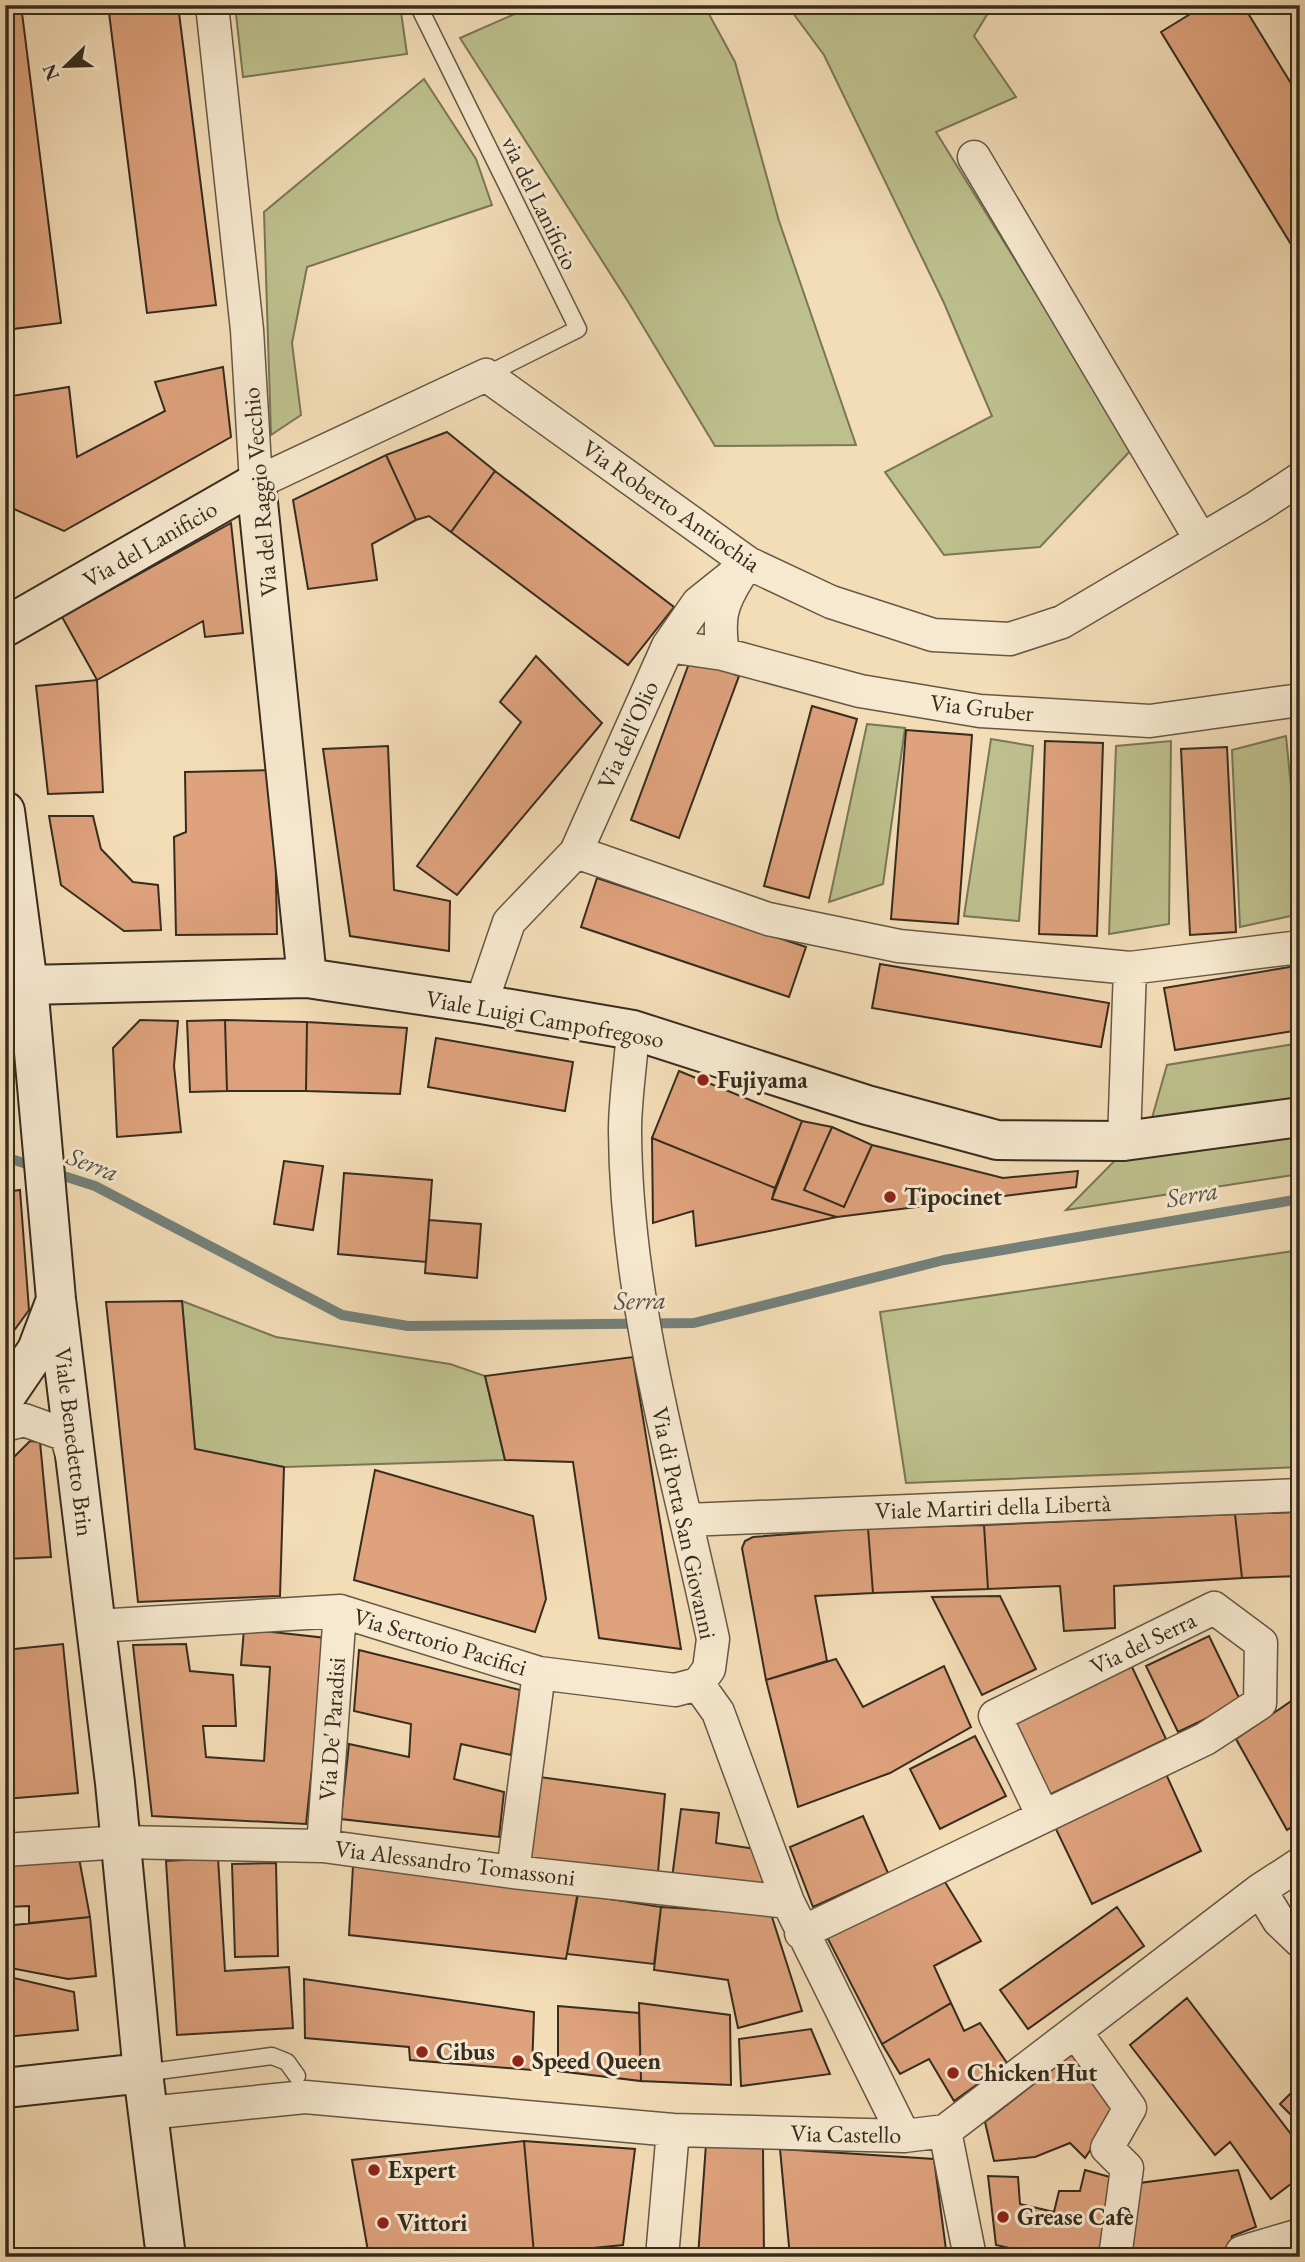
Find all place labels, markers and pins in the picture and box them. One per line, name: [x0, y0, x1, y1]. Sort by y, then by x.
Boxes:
place label: Fujiyama: [717, 1064, 808, 1096]
marker: Fujiyama: [695, 1072, 711, 1088]
place label: Tipocinet: [904, 1181, 1002, 1212]
marker: Tipocinet: [882, 1189, 898, 1205]
place label: Cibus: [436, 2036, 495, 2067]
marker: Cibus: [414, 2044, 430, 2060]
place label: Speed Queen: [532, 2045, 661, 2076]
marker: Speed Queen: [510, 2053, 526, 2069]
place label: Chicken Hut: [967, 2057, 1097, 2088]
marker: Chicken Hut: [945, 2065, 961, 2081]
place label: Expert: [388, 2154, 456, 2185]
marker: Expert: [366, 2162, 382, 2178]
place label: Grease Cafè: [1017, 2201, 1134, 2232]
place label: Vittori: [397, 2207, 467, 2238]
marker: Grease Cafè: [995, 2209, 1011, 2225]
marker: Vittori: [375, 2215, 391, 2231]

